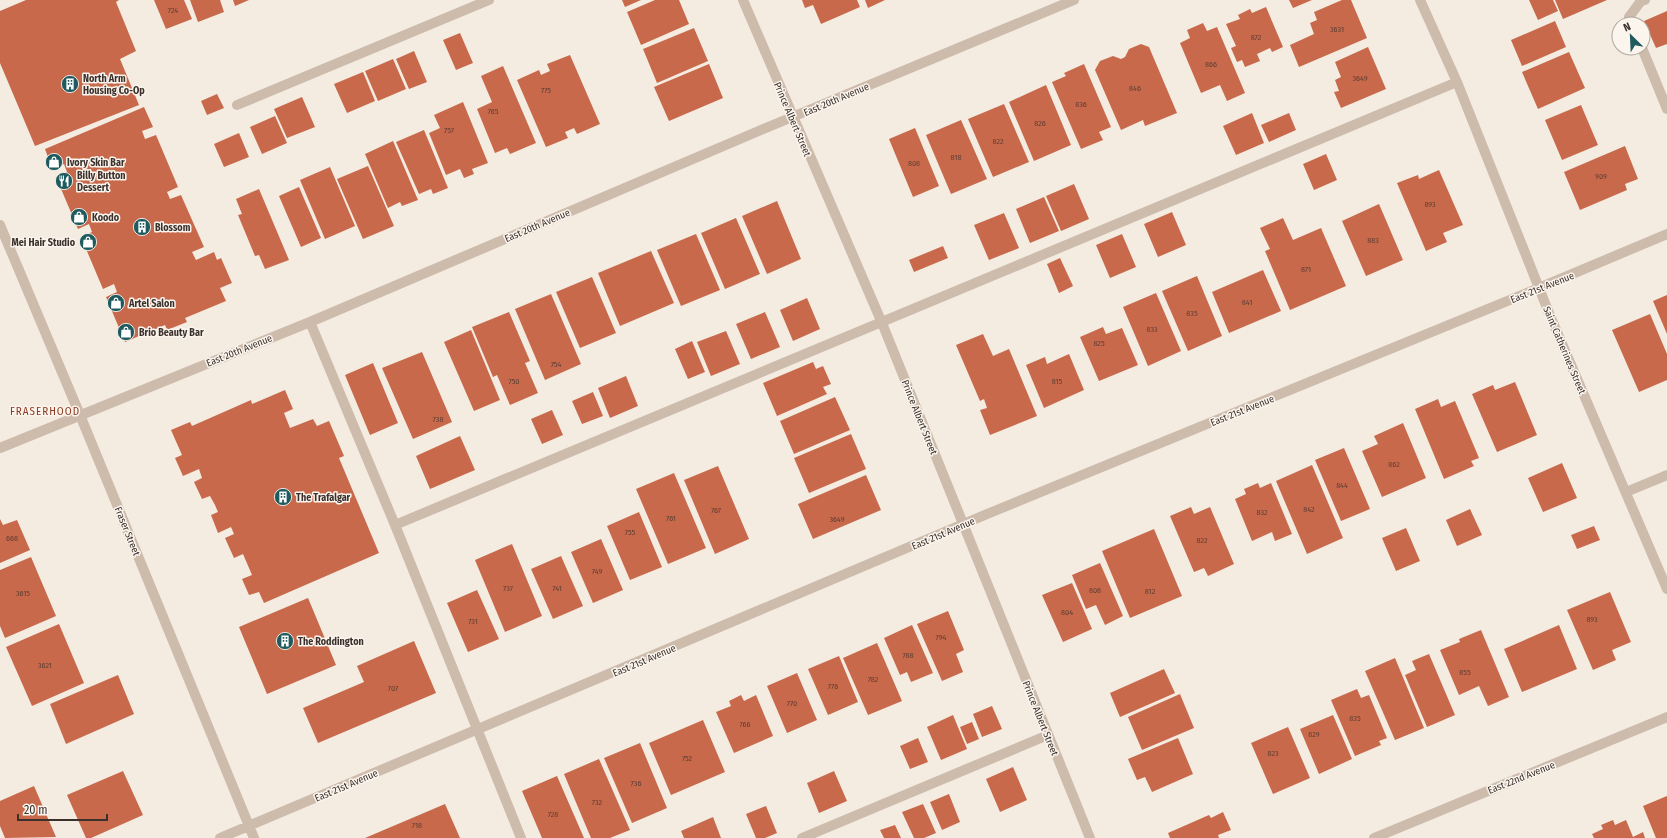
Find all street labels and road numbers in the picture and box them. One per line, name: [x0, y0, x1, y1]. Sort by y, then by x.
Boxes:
street label: Prince Albert Street: [771, 80, 813, 159]
street label: East 20th Avenue: [802, 81, 871, 119]
street label: East 20th Avenue: [503, 207, 572, 245]
street label: East 21st Avenue: [1509, 270, 1576, 306]
street label: Saint Catherines Street: [1540, 305, 1588, 397]
street label: East 20th Avenue: [205, 332, 274, 370]
street label: Prince Albert Street: [899, 378, 940, 457]
street label: East 21st Avenue: [1209, 393, 1276, 429]
street label: Fraser Street: [112, 505, 143, 558]
street label: East 21st Avenue: [910, 515, 977, 553]
street label: East 21st Avenue: [611, 642, 678, 680]
street label: Prince Albert Street: [1020, 679, 1061, 758]
street label: East 22nd Avenue: [1486, 759, 1557, 797]
street label: East 21st Avenue: [313, 767, 380, 805]

